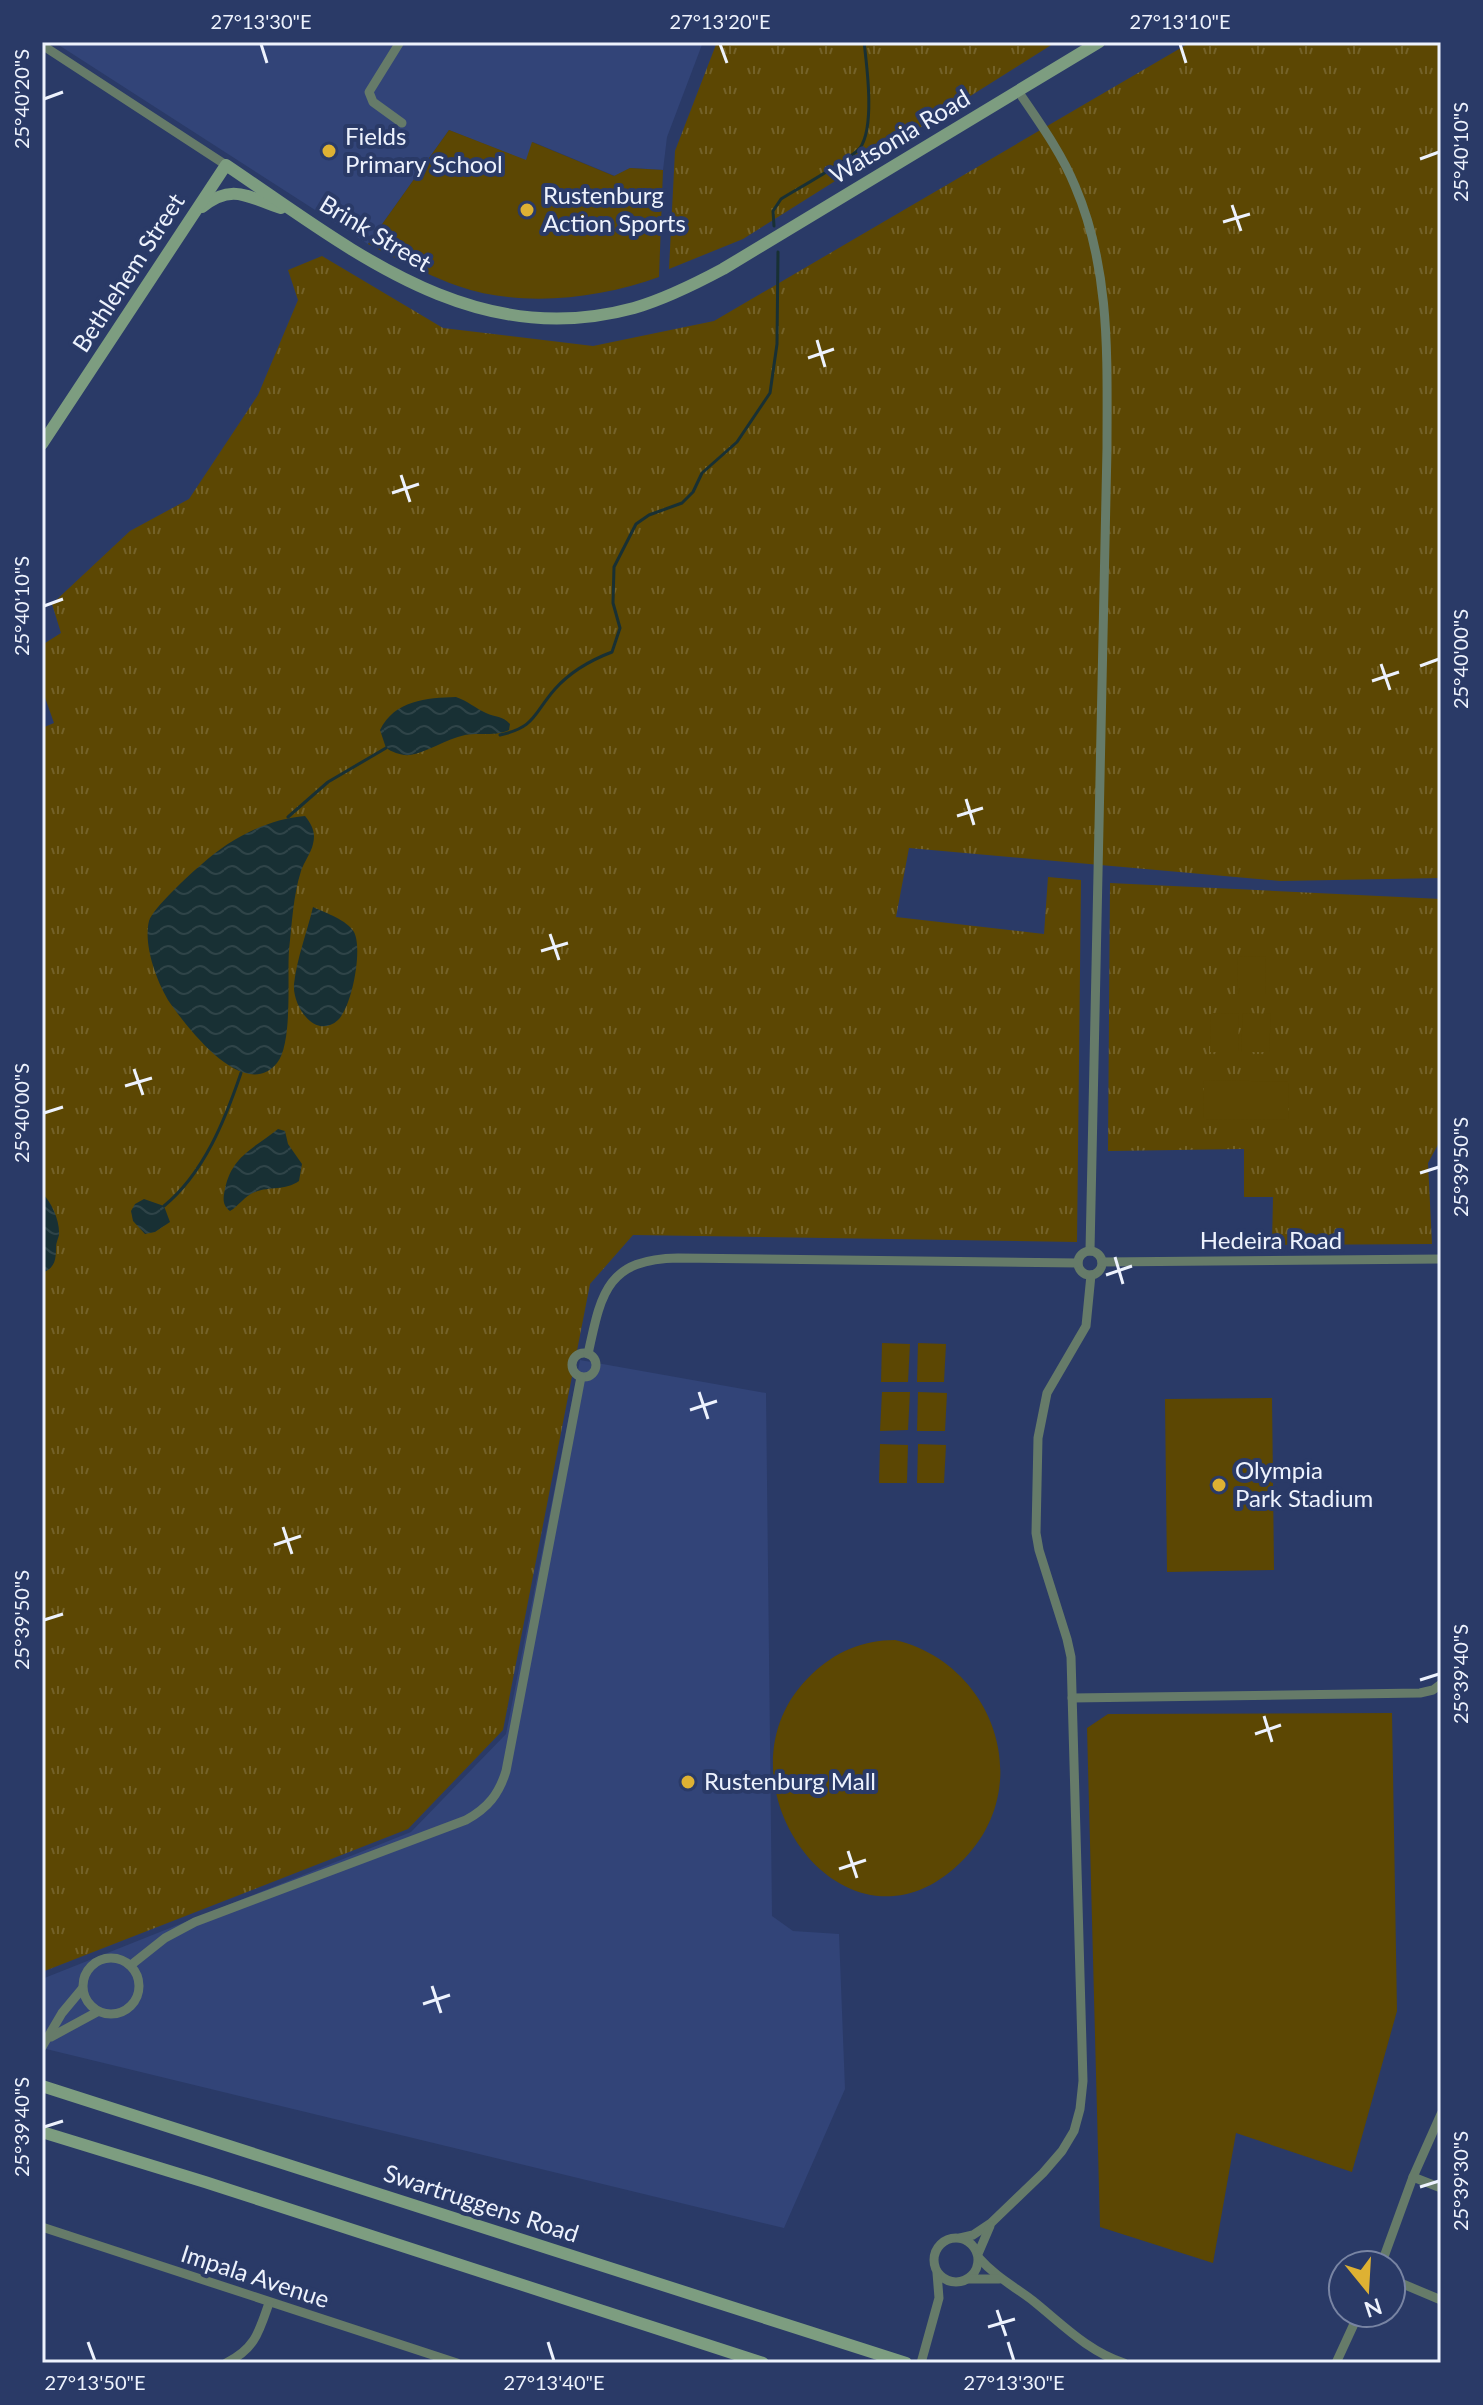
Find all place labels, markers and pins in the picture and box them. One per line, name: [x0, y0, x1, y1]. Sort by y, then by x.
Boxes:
place label: Fields Primary School: [345, 121, 503, 178]
marker: Fields Primary School: [320, 142, 338, 160]
place label: Rustenburg Action Sports: [543, 180, 686, 237]
marker: Rustenburg Action Sports: [518, 201, 536, 219]
place label: Olympia Park Stadium: [1235, 1455, 1373, 1512]
marker: Olympia Park Stadium: [1210, 1476, 1228, 1494]
place label: Rustenburg Mall: [704, 1766, 876, 1795]
marker: Rustenburg Mall: [679, 1773, 697, 1791]

